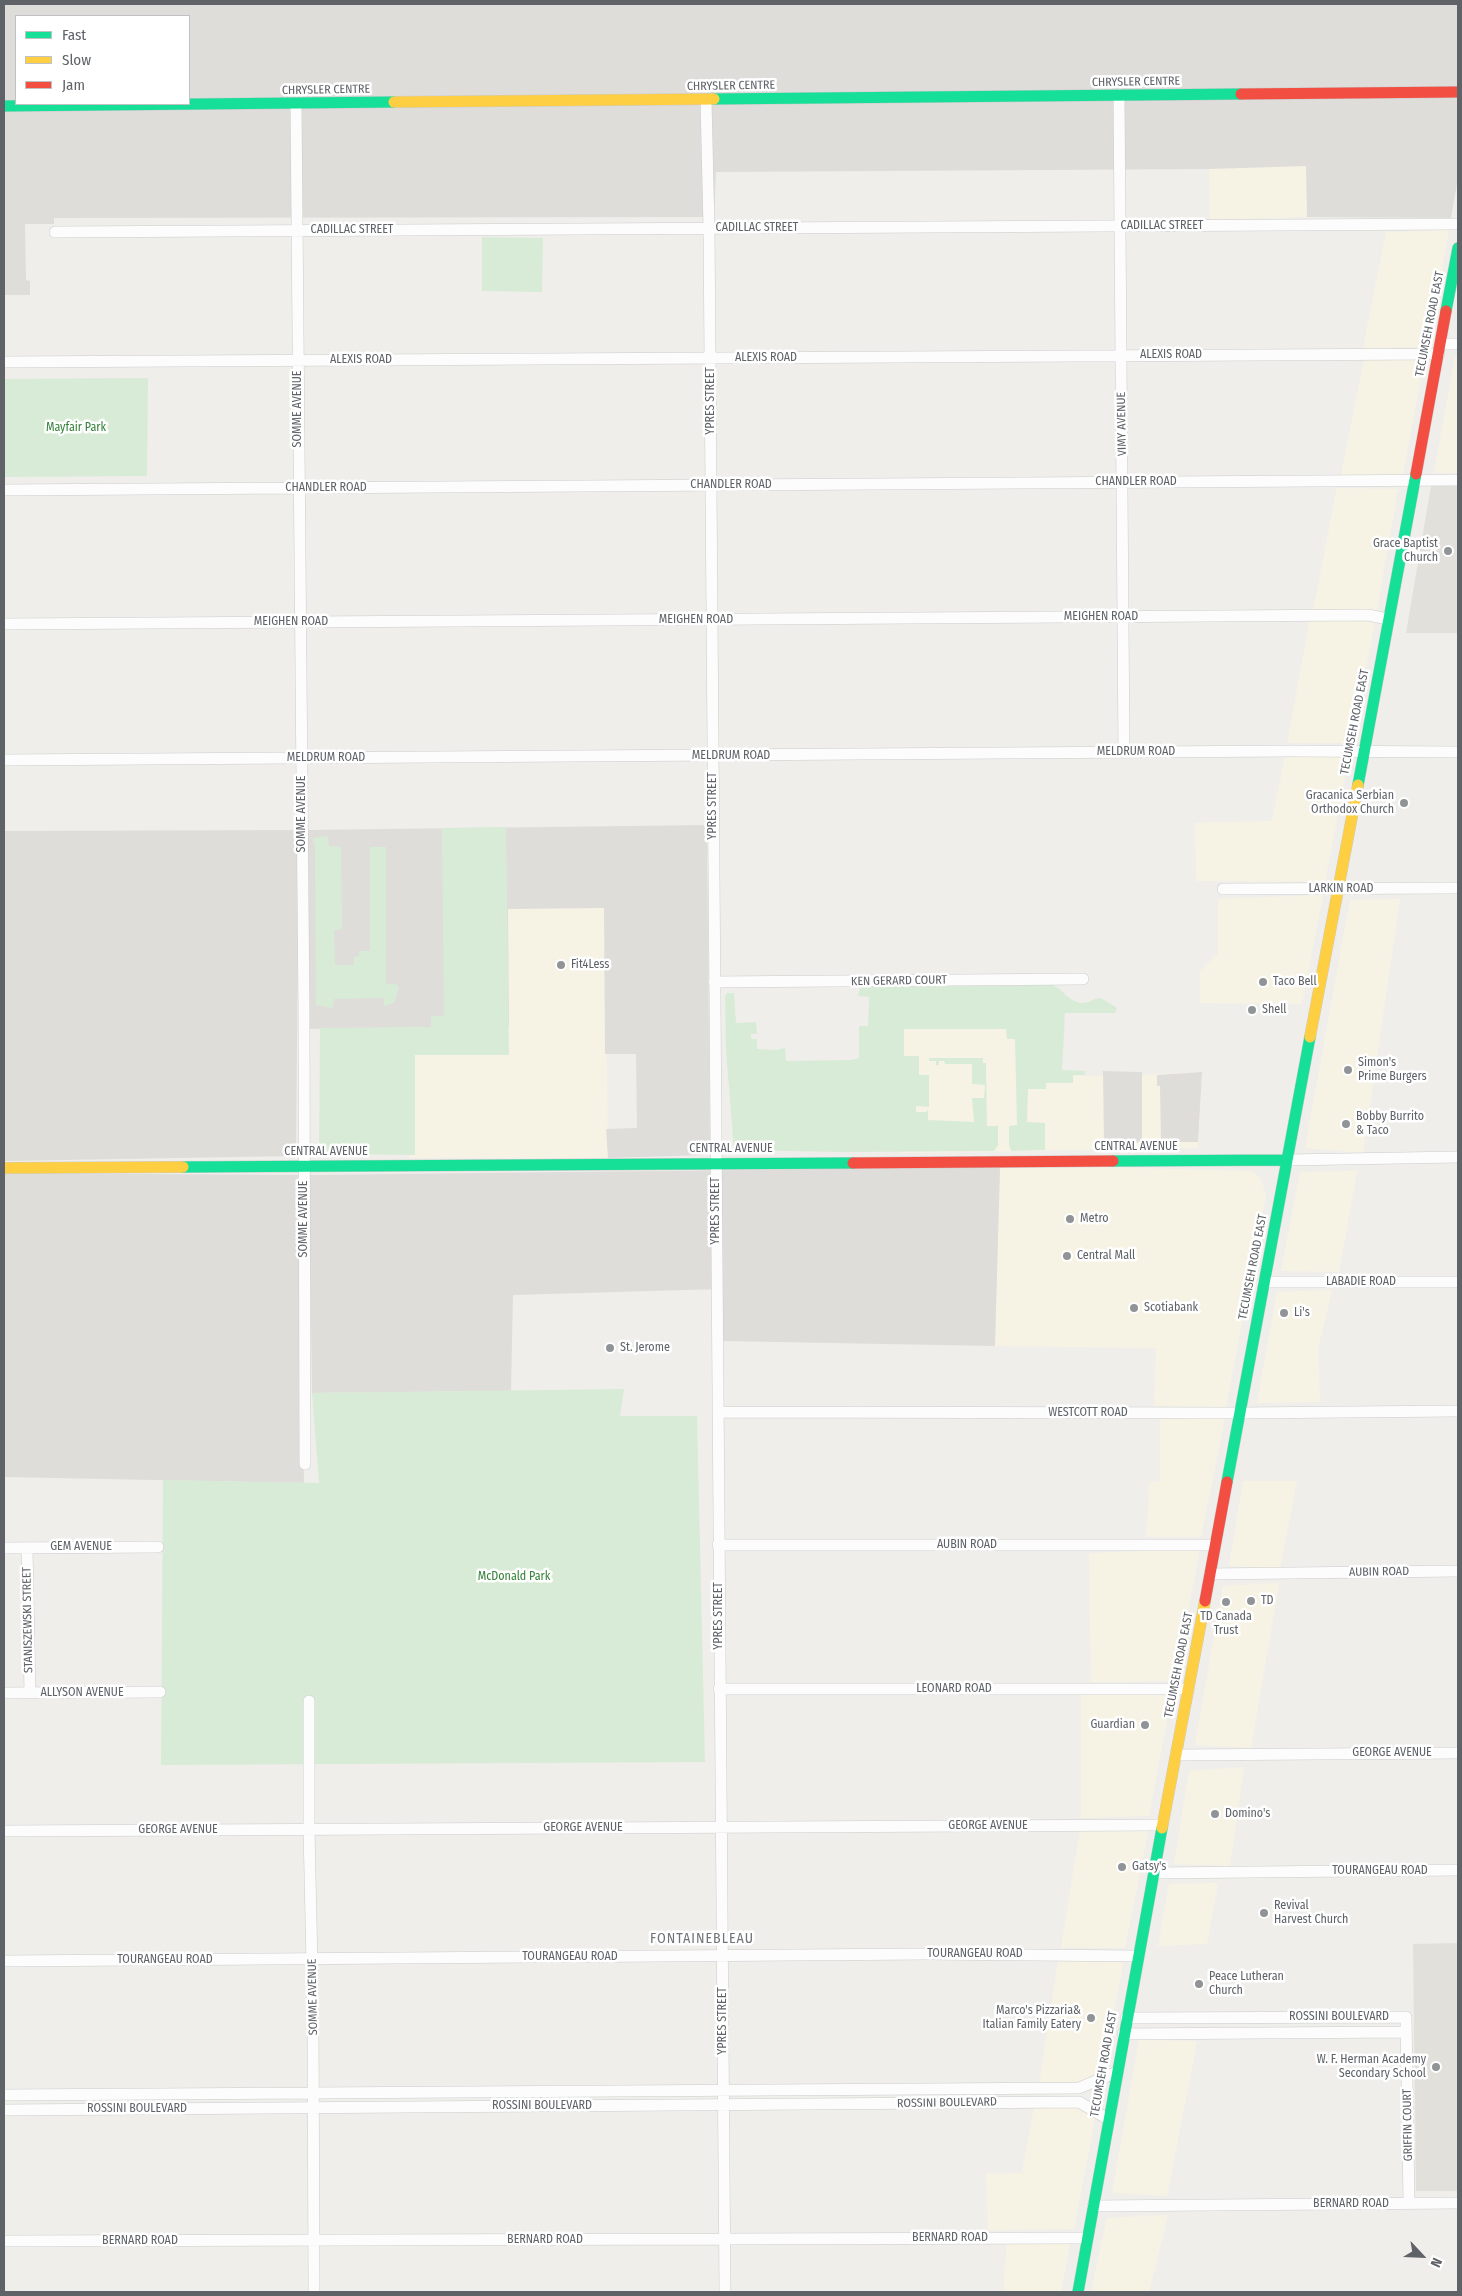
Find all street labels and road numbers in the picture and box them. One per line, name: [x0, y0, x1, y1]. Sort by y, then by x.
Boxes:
street label: CHRYSLER CENTRE: [1092, 74, 1180, 90]
street label: CHRYSLER CENTRE: [687, 78, 775, 94]
street label: CHRYSLER CENTRE: [282, 82, 370, 98]
street label: CADILLAC STREET: [1121, 219, 1203, 233]
street label: CADILLAC STREET: [716, 221, 798, 235]
street label: CADILLAC STREET: [311, 223, 393, 237]
street label: TECUMSEH ROAD EAST: [1413, 270, 1447, 378]
street label: ALEXIS ROAD: [1140, 348, 1202, 362]
street label: ALEXIS ROAD: [735, 351, 797, 365]
street label: ALEXIS ROAD: [330, 353, 392, 367]
street label: YPRES STREET: [704, 367, 718, 435]
street label: SOMME AVENUE: [291, 371, 305, 447]
street label: VIMY AVENUE: [1114, 392, 1130, 456]
street label: CHANDLER ROAD: [1095, 475, 1177, 489]
street label: CHANDLER ROAD: [690, 478, 772, 492]
street label: CHANDLER ROAD: [285, 481, 367, 495]
street label: MEIGHEN ROAD: [1064, 610, 1138, 624]
street label: MEIGHEN ROAD: [659, 613, 733, 627]
street label: MEIGHEN ROAD: [254, 615, 328, 629]
street label: TECUMSEH ROAD EAST: [1338, 668, 1372, 776]
street label: MELDRUM ROAD: [1097, 745, 1175, 759]
street label: MELDRUM ROAD: [692, 749, 770, 763]
street label: MELDRUM ROAD: [287, 751, 365, 765]
street label: YPRES STREET: [706, 772, 720, 840]
street label: SOMME AVENUE: [295, 776, 309, 852]
street label: LARKIN ROAD: [1309, 882, 1373, 896]
street label: KEN GERARD COURT: [851, 973, 947, 989]
street label: CENTRAL AVENUE: [1094, 1140, 1178, 1154]
street label: CENTRAL AVENUE: [689, 1142, 773, 1156]
street label: CENTRAL AVENUE: [284, 1145, 368, 1159]
street label: YPRES STREET: [709, 1177, 723, 1245]
street label: SOMME AVENUE: [297, 1181, 311, 1257]
street label: TECUMSEH ROAD EAST: [1236, 1213, 1270, 1321]
street label: LABADIE ROAD: [1326, 1275, 1396, 1289]
street label: WESTCOTT ROAD: [1048, 1406, 1128, 1420]
street label: AUBIN ROAD: [937, 1538, 997, 1552]
street label: GEM AVENUE: [50, 1540, 112, 1554]
street label: AUBIN ROAD: [1349, 1564, 1409, 1580]
street label: STANISZEWSKI STREET: [20, 1567, 36, 1673]
street label: YPRES STREET: [712, 1582, 726, 1650]
street label: TECUMSEH ROAD EAST: [1162, 1611, 1196, 1719]
street label: LEONARD ROAD: [916, 1682, 992, 1696]
street label: ALLYSON AVENUE: [40, 1686, 124, 1700]
street label: GEORGE AVENUE: [1352, 1746, 1432, 1760]
street label: GEORGE AVENUE: [948, 1819, 1028, 1833]
street label: GEORGE AVENUE: [543, 1821, 623, 1835]
street label: GEORGE AVENUE: [138, 1823, 218, 1837]
street label: TOURANGEAU ROAD: [1332, 1864, 1428, 1878]
street label: TOURANGEAU ROAD: [927, 1947, 1023, 1961]
street label: TOURANGEAU ROAD: [522, 1950, 618, 1964]
street label: TOURANGEAU ROAD: [117, 1953, 213, 1967]
street label: SOMME AVENUE: [305, 1958, 321, 2036]
street label: YPRES STREET: [716, 1987, 730, 2055]
street label: TECUMSEH ROAD EAST: [1088, 2010, 1120, 2118]
street label: ROSSINI BOULEVARD: [1289, 2010, 1389, 2024]
street label: GRIFFIN COURT: [1400, 2089, 1416, 2161]
street label: ROSSINI BOULEVARD: [897, 2095, 997, 2111]
street label: ROSSINI BOULEVARD: [492, 2099, 592, 2113]
street label: ROSSINI BOULEVARD: [87, 2102, 187, 2116]
street label: BERNARD ROAD: [1313, 2197, 1389, 2211]
street label: BERNARD ROAD: [912, 2231, 988, 2245]
street label: BERNARD ROAD: [507, 2233, 583, 2247]
street label: BERNARD ROAD: [102, 2234, 178, 2248]

